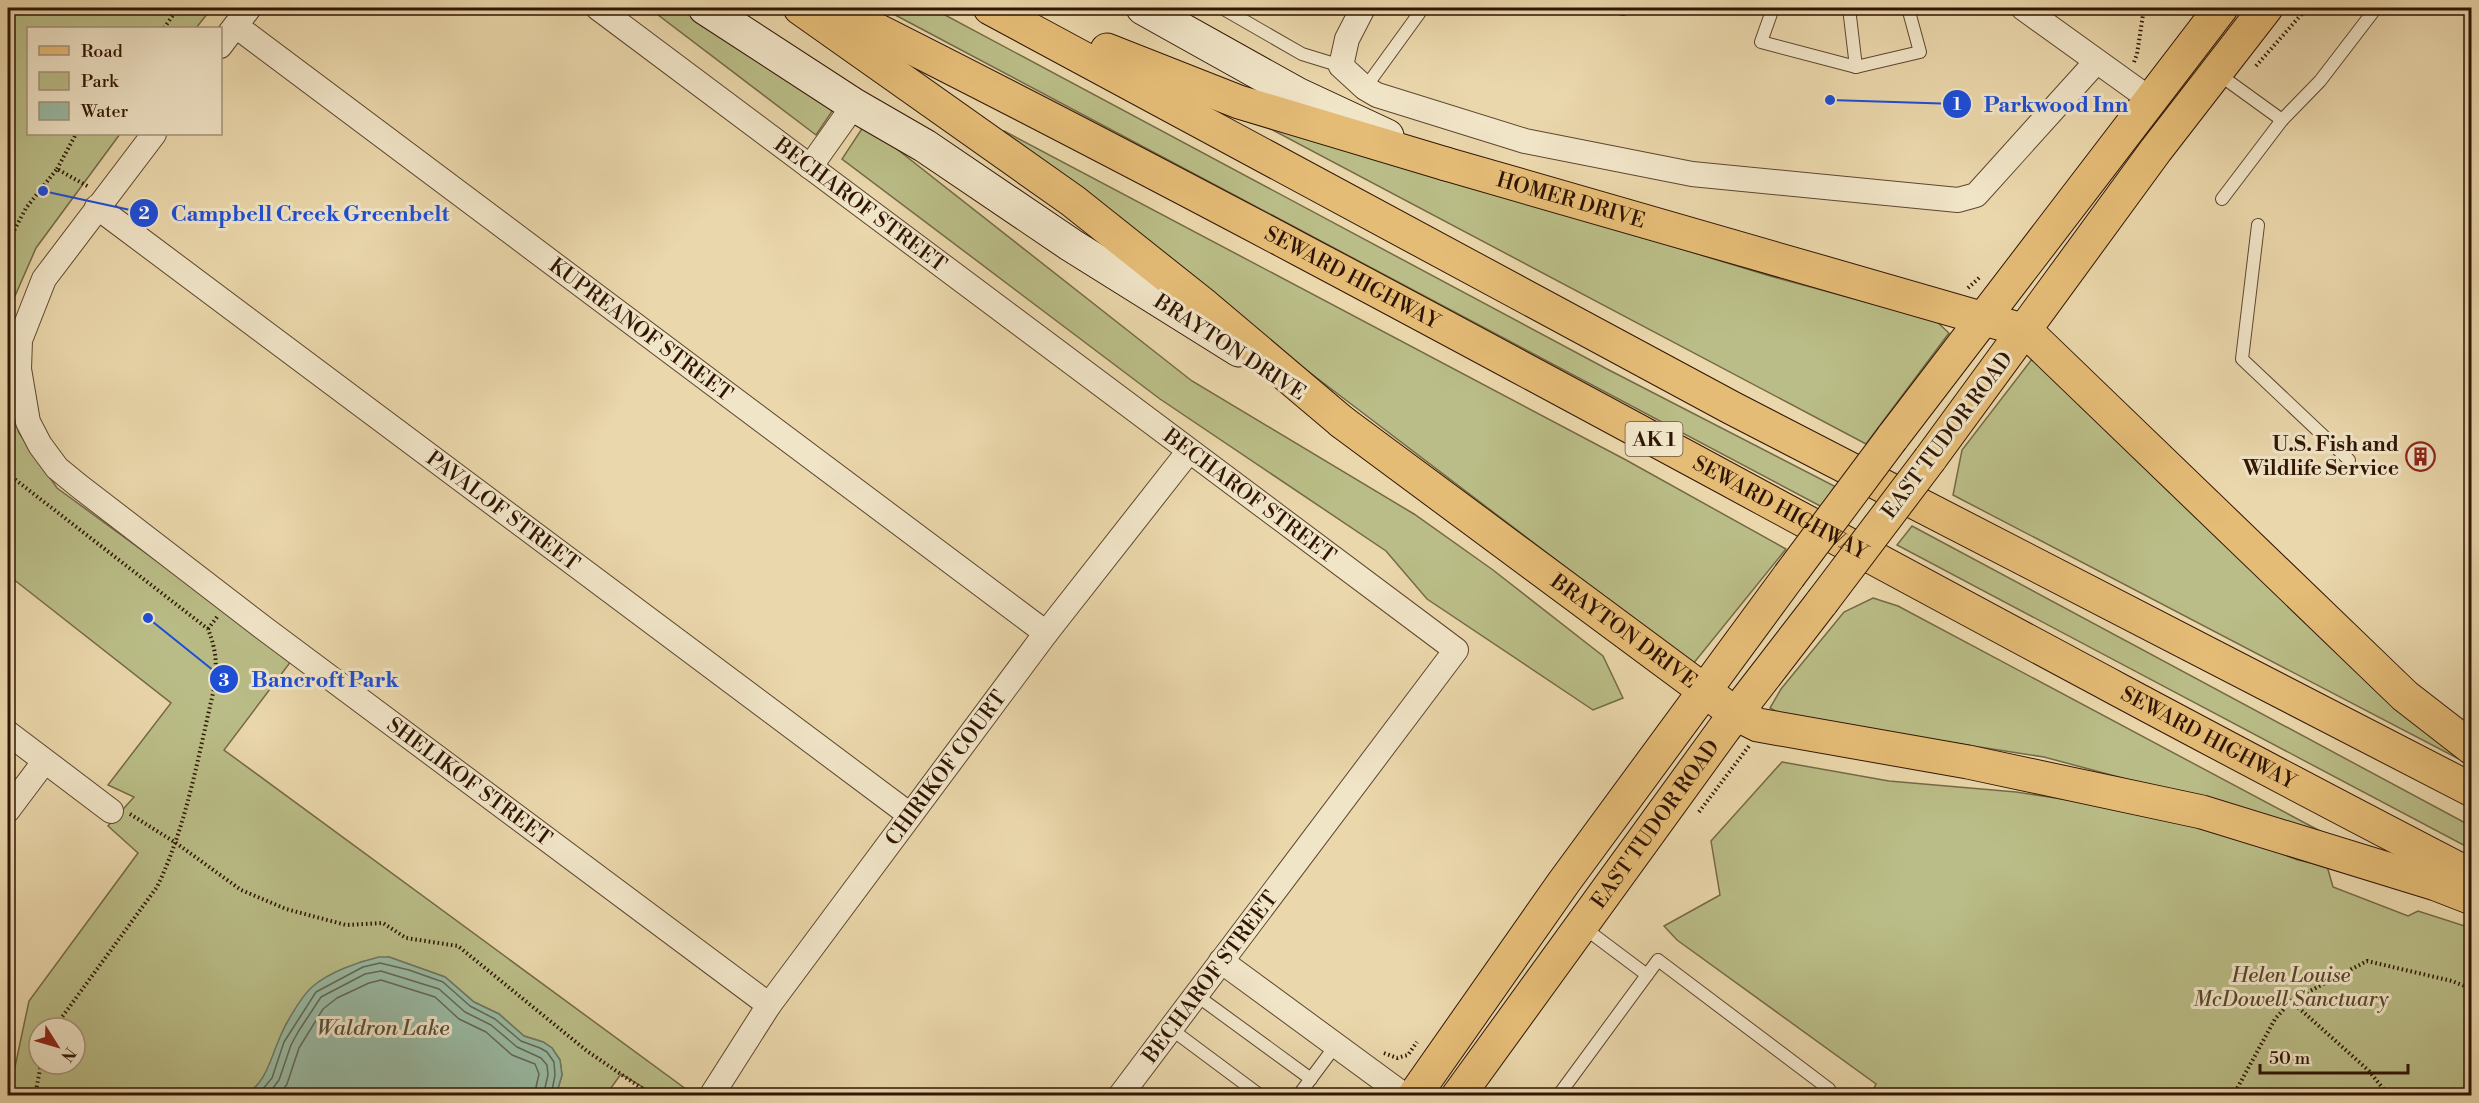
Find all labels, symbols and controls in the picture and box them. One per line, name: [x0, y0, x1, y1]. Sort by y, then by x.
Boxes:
legend: [27, 27, 222, 135]
text: Road: [81, 40, 124, 63]
text: Park: [81, 70, 120, 93]
callout: Parkwood Inn: [1942, 84, 2140, 124]
text: Parkwood Inn: [1984, 92, 2129, 119]
text: 1: [1953, 93, 1962, 116]
text: Water: [80, 100, 129, 123]
street label: BECHAROF STREET: [768, 132, 951, 278]
street label: HOMER DRIVE: [1493, 167, 1648, 235]
callout: Campbell Creek Greenbelt: [129, 193, 461, 233]
text: Campbell Creek Greenbelt: [171, 201, 449, 228]
text: 2: [138, 202, 150, 225]
street label: SEWARD HIGHWAY: [1260, 221, 1445, 336]
street label: KUPREANOF STREET: [543, 253, 737, 408]
street label: BRAYTON DRIVE: [1148, 289, 1310, 407]
street label: EAST TUDOR ROAD: [1877, 347, 2019, 524]
road number: AK 1: [1626, 422, 1682, 456]
street label: BECHAROF STREET: [1157, 423, 1341, 569]
place label: U.S. Fish and Wildlife Service: [2242, 432, 2399, 482]
building icon: U.S. Fish and Wildlife Service: [2404, 440, 2436, 472]
street label: PAVALOF STREET: [421, 446, 584, 577]
street label: SEWARD HIGHWAY: [1688, 451, 1873, 567]
street label: BRAYTON DRIVE: [1544, 568, 1702, 695]
callout: Bancroft Park: [209, 659, 411, 699]
text: Bancroft Park: [251, 667, 399, 694]
text: 3: [219, 669, 230, 692]
street label: SEWARD HIGHWAY: [2116, 681, 2301, 796]
street label: CHIRIKOF COURT: [880, 686, 1013, 851]
street label: SHELIKOF STREET: [381, 712, 557, 852]
street label: EAST TUDOR ROAD: [1586, 735, 1726, 914]
street label: BECHAROF STREET: [1137, 886, 1284, 1069]
park label: Helen Louise McDowell Sanctuary: [2193, 963, 2390, 1013]
water label: Waldron Lake: [317, 1015, 449, 1042]
north arrow: [27, 1016, 87, 1076]
scale bar: [2260, 1037, 2408, 1075]
text: N: [56, 1043, 80, 1066]
text: 50 m: [2269, 1047, 2311, 1070]

